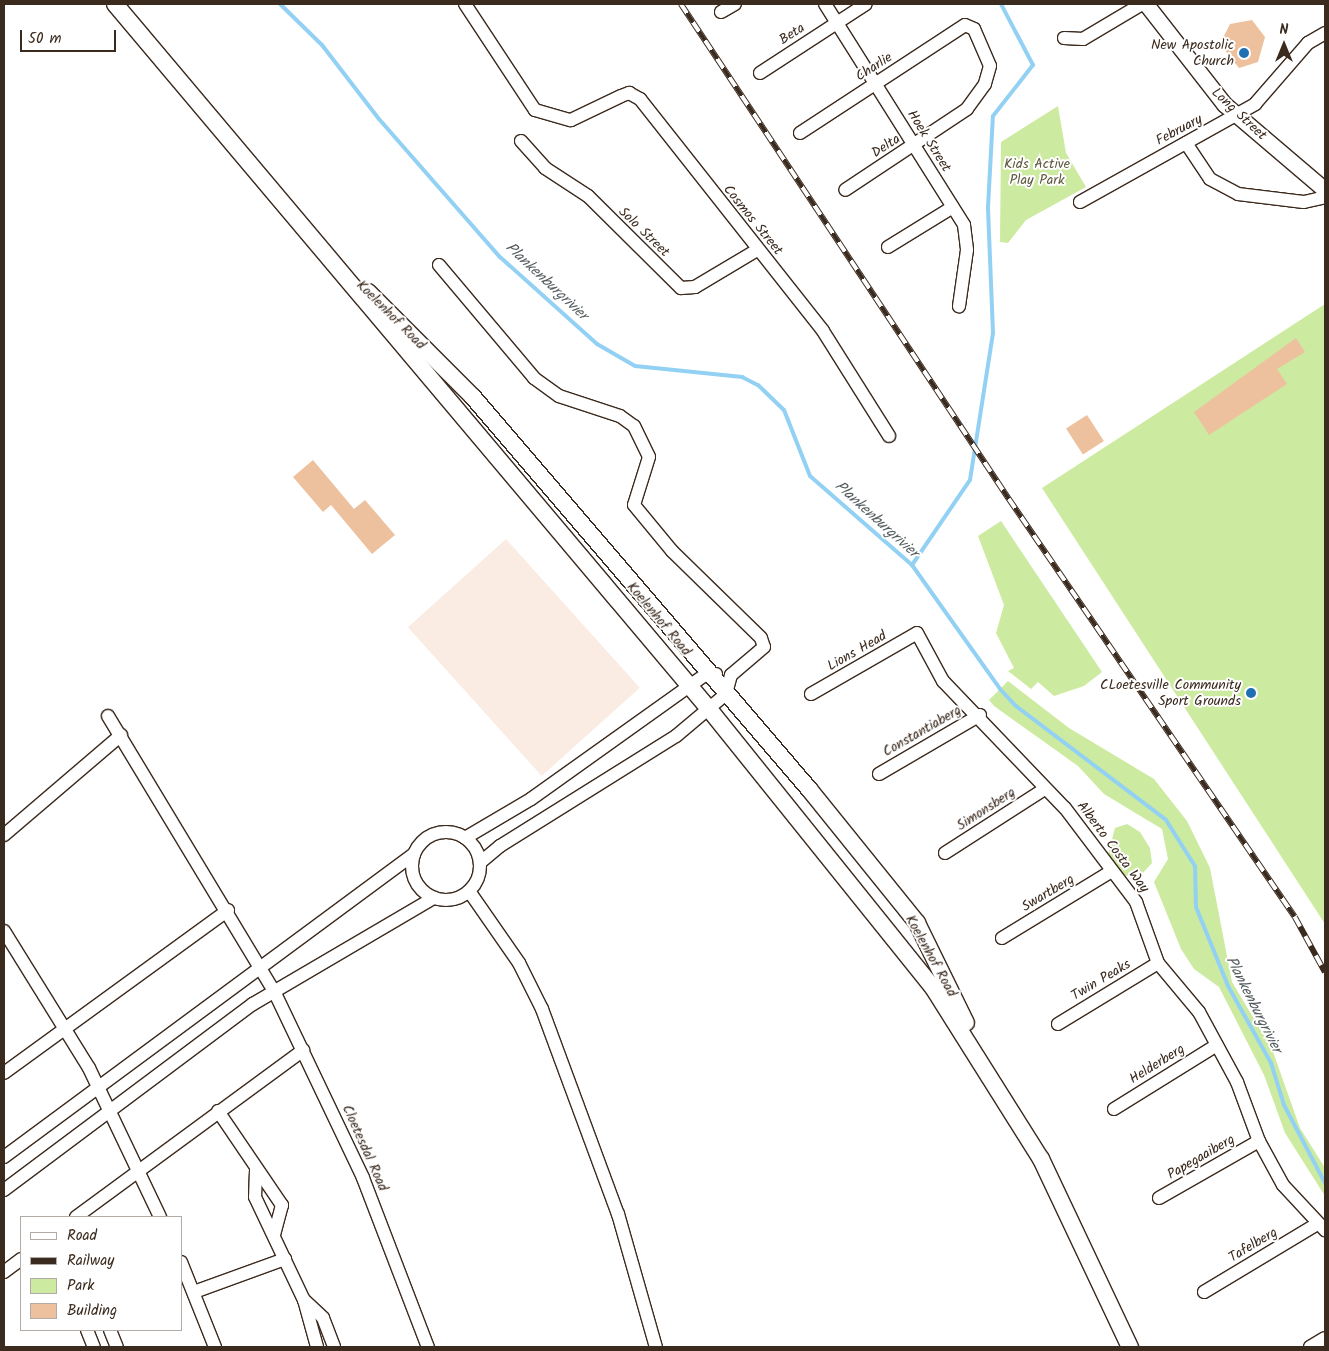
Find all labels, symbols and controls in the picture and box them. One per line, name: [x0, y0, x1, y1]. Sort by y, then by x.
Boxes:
text: N: [1280, 19, 1288, 41]
scale bar: [22, 20, 119, 52]
street label: Beta: [776, 20, 808, 48]
north arrow: [1259, 20, 1309, 70]
text: 50 m: [28, 27, 62, 51]
place label: New Apostolic Church: [1151, 37, 1234, 70]
marker: New Apostolic Church: [1238, 47, 1250, 59]
street label: Charlie: [853, 49, 895, 85]
street label: Long Street: [1208, 84, 1270, 144]
street label: Hoek Street: [903, 107, 955, 175]
street label: February: [1153, 111, 1205, 149]
street label: Delta: [869, 131, 903, 161]
park label: Kids Active Play Park: [1004, 156, 1070, 188]
street label: Cosmos Street: [720, 182, 786, 258]
street label: Solo Street: [615, 203, 673, 261]
water label: Plankenburgrivier: [501, 239, 591, 325]
street label: Koelenhof Road: [353, 277, 429, 353]
water label: Plankenburgrivier: [831, 478, 921, 562]
street label: Koelenhof Road: [623, 579, 695, 659]
street label: Lions Head: [824, 627, 890, 675]
place label: CLoetesville Community Sport Grounds: [1100, 677, 1241, 710]
marker: CLoetesville Community Sport Grounds: [1245, 687, 1257, 699]
street label: Constantiaberg: [880, 702, 964, 760]
street label: Simonsberg: [953, 784, 1019, 834]
street label: Alberto Costa Way: [1073, 798, 1153, 896]
street label: Swartberg: [1019, 871, 1077, 915]
street label: Koelenhof Road: [902, 912, 960, 1000]
water label: Plankenburgrivier: [1221, 954, 1285, 1056]
street label: Twin Peaks: [1068, 956, 1134, 1004]
street label: Helderberg: [1126, 1040, 1188, 1088]
street label: Cloetesdal Road: [338, 1102, 392, 1194]
street label: Papegaaiberg: [1164, 1131, 1238, 1183]
legend: [20, 1216, 182, 1331]
text: Road: [67, 1224, 97, 1248]
street label: Tafelberg: [1226, 1224, 1280, 1266]
text: Railway: [67, 1249, 114, 1273]
text: Park: [67, 1274, 94, 1298]
text: Building: [67, 1299, 117, 1323]

